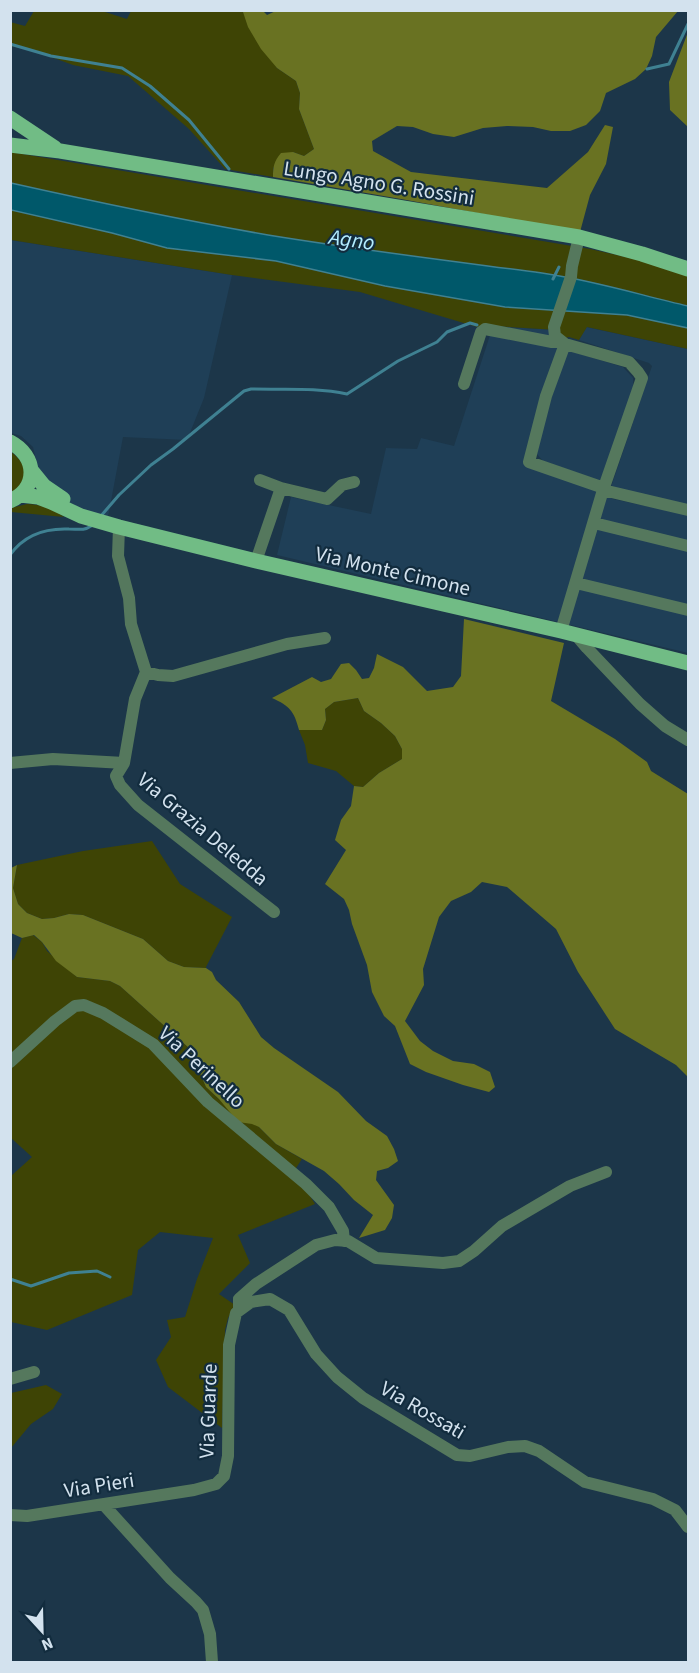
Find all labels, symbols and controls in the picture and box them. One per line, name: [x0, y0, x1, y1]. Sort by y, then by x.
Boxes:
street label: Lungo Agno G. Rossini: [281, 153, 477, 213]
water label: Agno: [325, 221, 377, 259]
street label: Via Monte Cimone: [313, 539, 473, 603]
street label: Via Grazia Deledda: [131, 765, 275, 893]
street label: Via Perinello: [152, 1019, 252, 1115]
street label: Via Guarde: [191, 1363, 225, 1459]
street label: Via Rossati: [375, 1374, 471, 1446]
street label: Via Pieri: [62, 1465, 136, 1505]
north arrow: [12, 1601, 72, 1661]
text: N: [38, 1632, 56, 1656]

